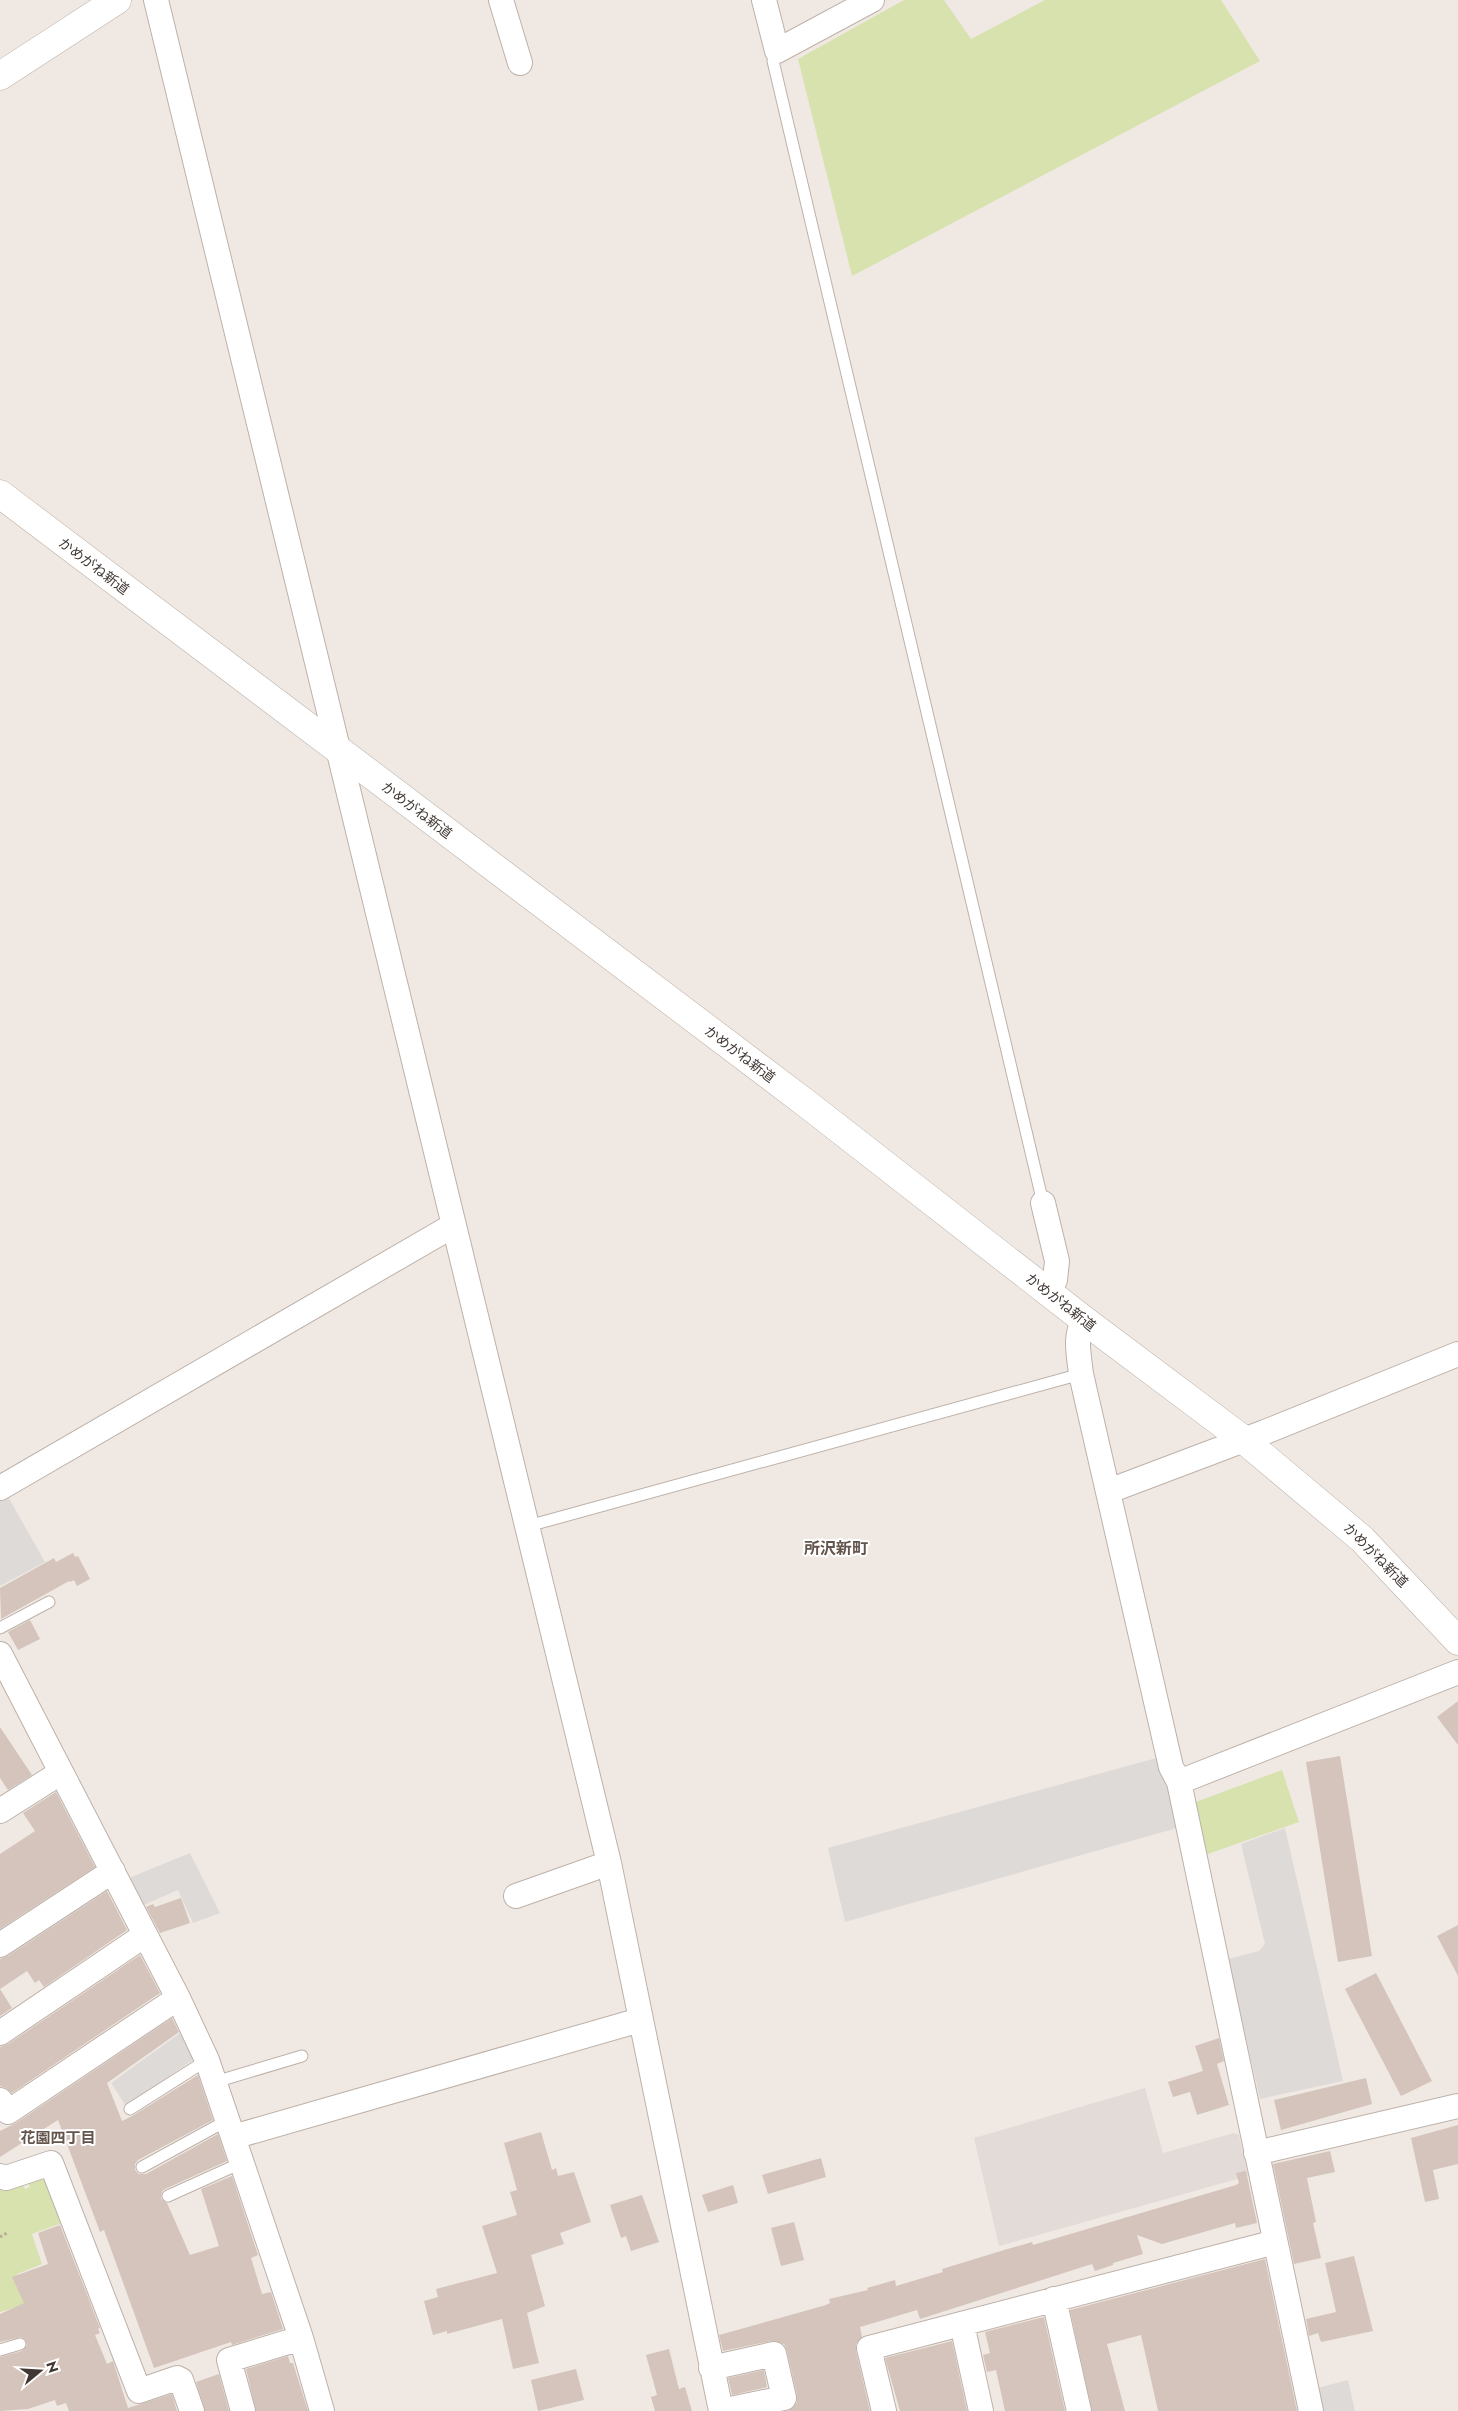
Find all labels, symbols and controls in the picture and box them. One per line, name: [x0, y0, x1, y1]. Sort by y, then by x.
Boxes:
street label: かめがね新道: [54, 533, 134, 599]
street label: かめがね新道: [377, 777, 457, 843]
street label: かめがね新道: [700, 1021, 780, 1087]
street label: かめがね新道: [1022, 1268, 1100, 1336]
street label: かめがね新道: [1339, 1518, 1413, 1592]
district label: 所沢新町: [804, 1537, 868, 1560]
district label: 花園四丁目: [20, 2127, 96, 2149]
north arrow: [15, 2346, 65, 2396]
text: N: [41, 2359, 64, 2375]

